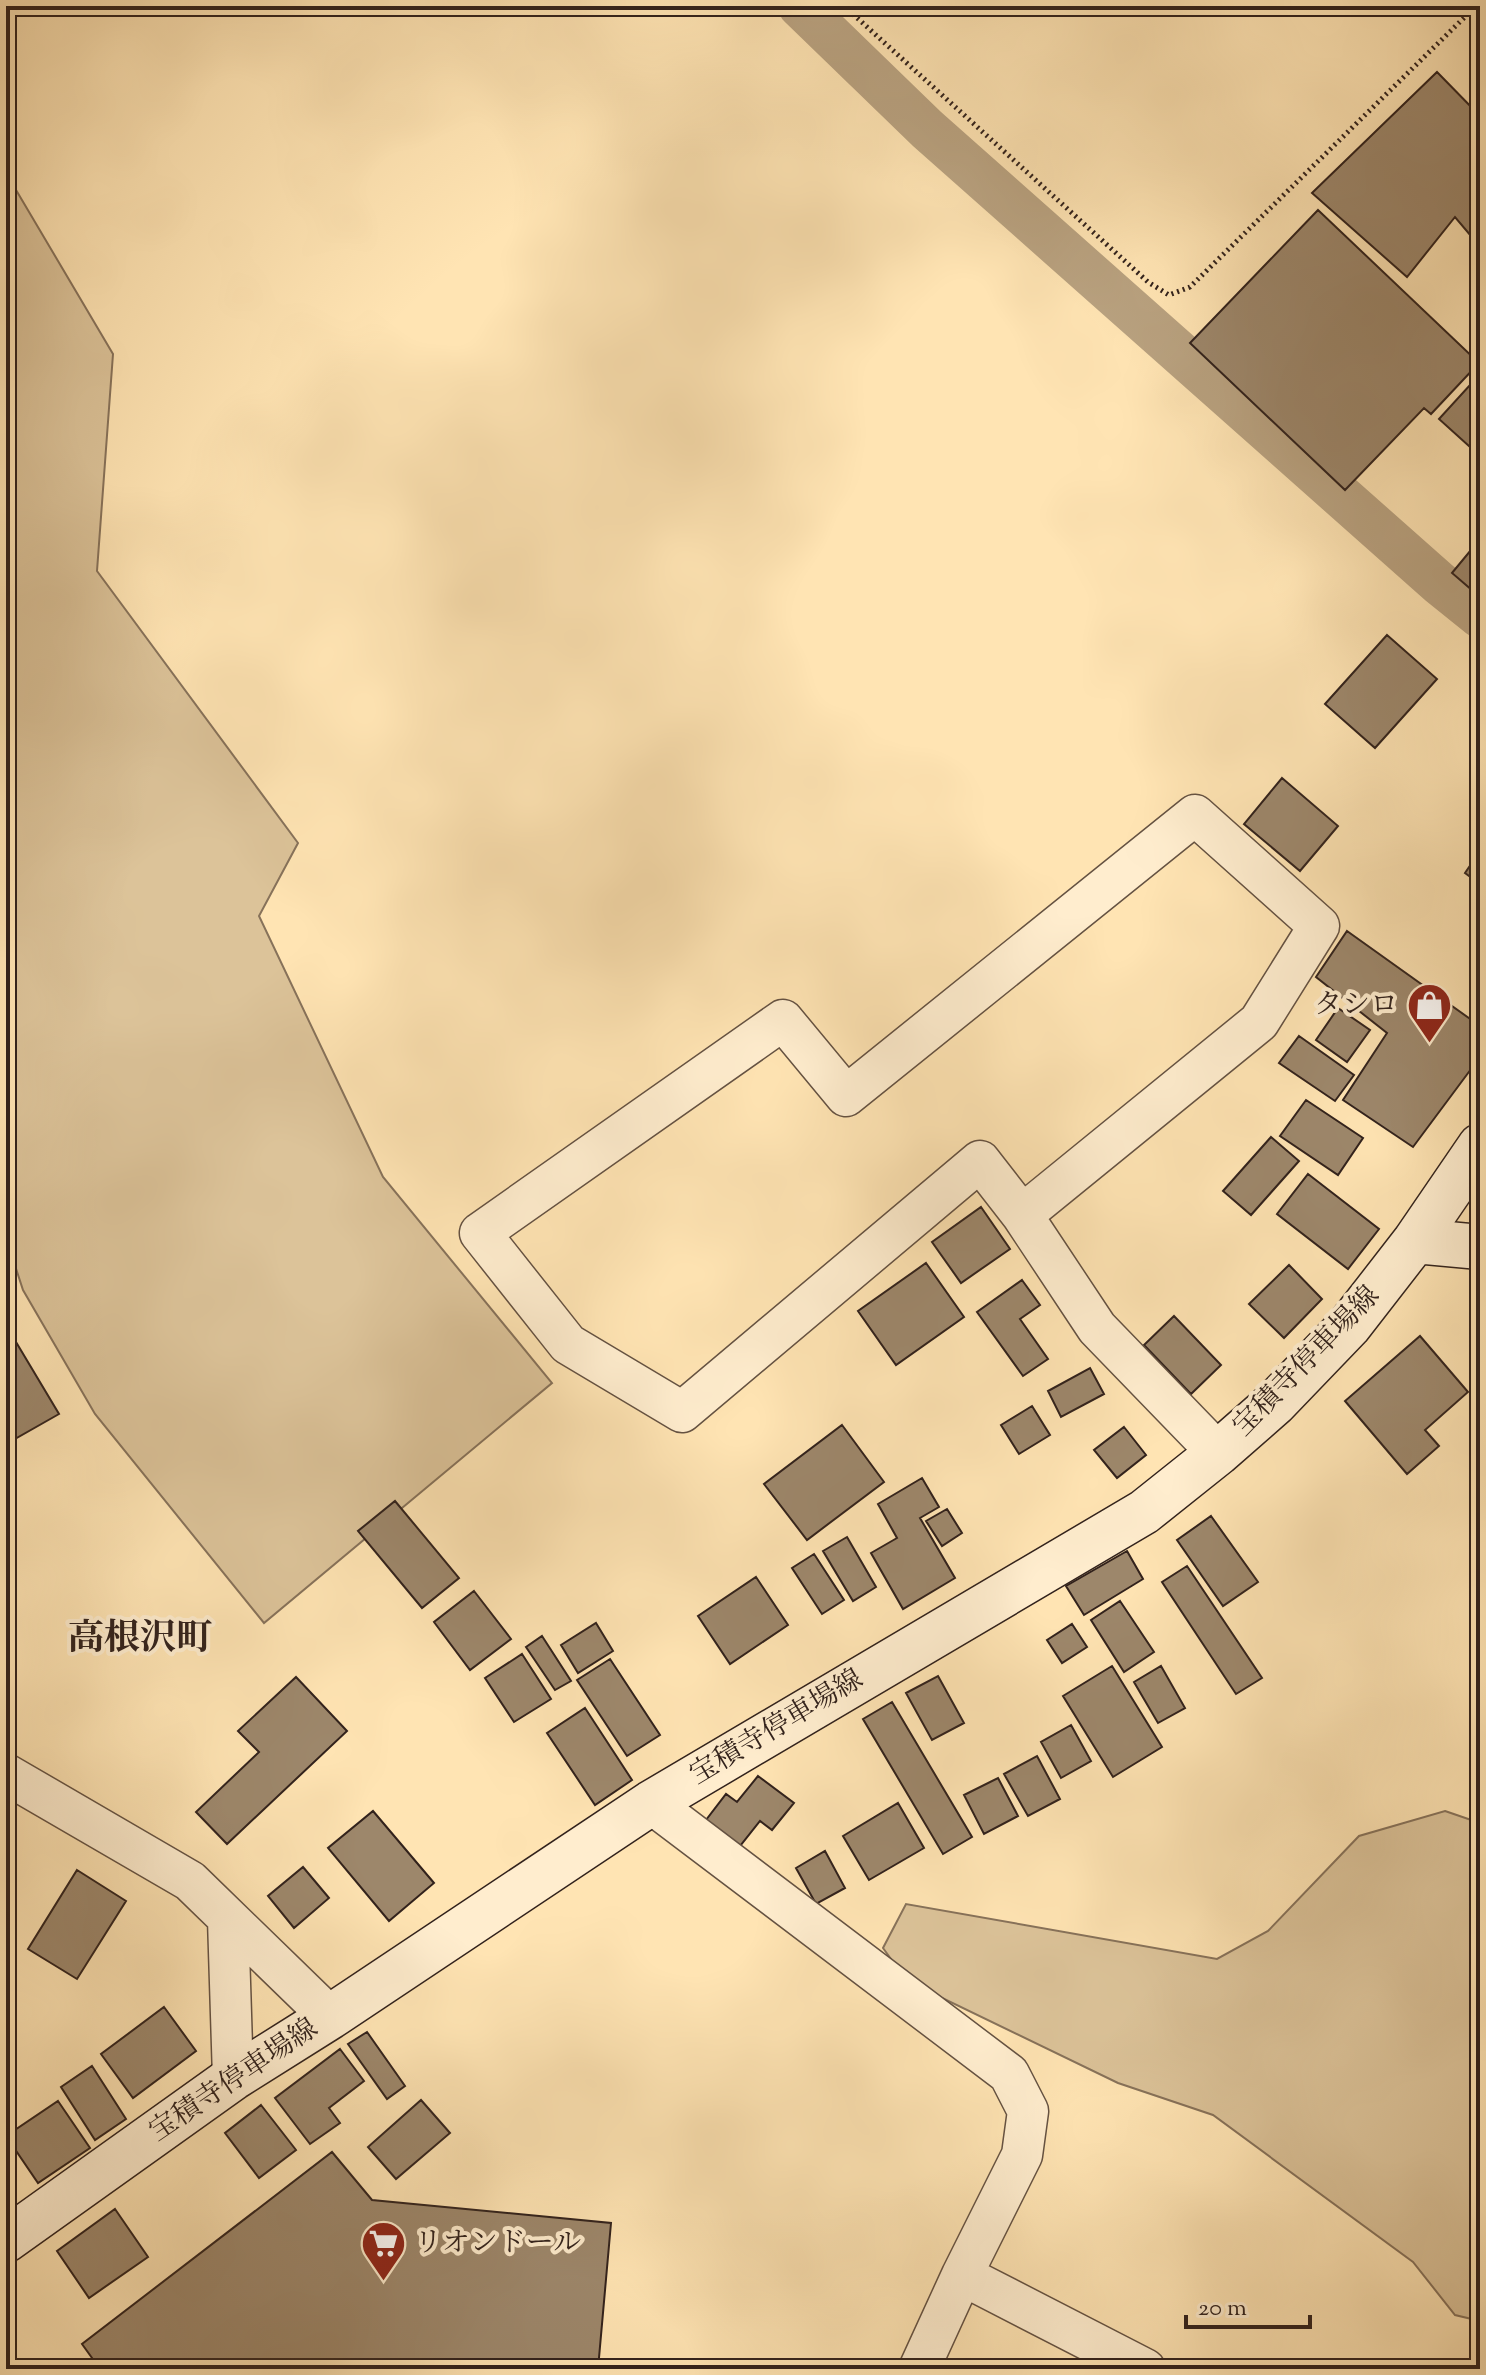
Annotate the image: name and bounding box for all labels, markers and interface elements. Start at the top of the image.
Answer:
shop icon: タシロ [1405,982,1453,1045]
place label: タシロ [1314,986,1398,1026]
street label: 宝積寺停車場線 [1225,1278,1389,1446]
district label: 高根沢町 [68,1614,212,1666]
street label: 宝積寺停車場線 [683,1660,871,1796]
street label: 宝積寺停車場線 [142,2010,326,2152]
supermarket icon: リオンドール [359,2220,407,2283]
place label: リオンドール [414,2224,581,2264]
scale bar [1186,2279,1310,2329]
text: 20 m [1198,2292,1247,2326]

